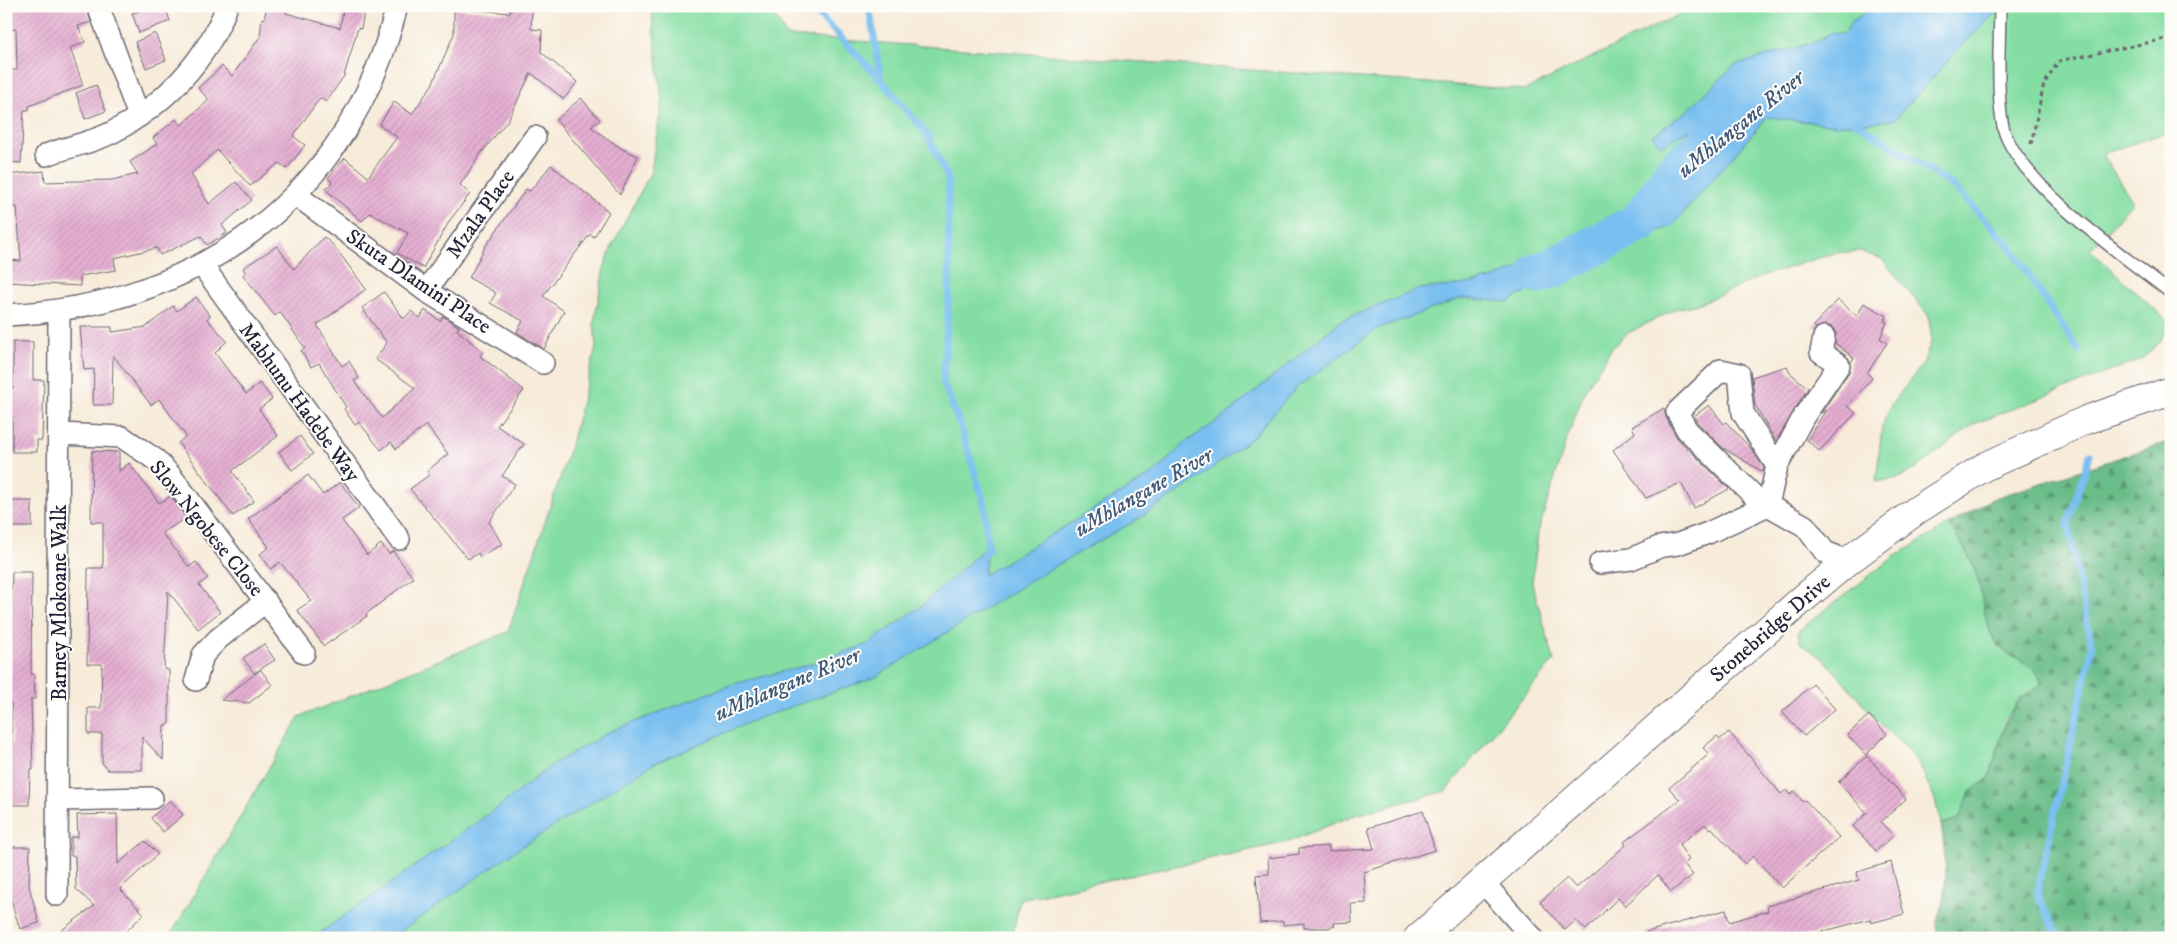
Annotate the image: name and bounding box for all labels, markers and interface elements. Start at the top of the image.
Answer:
water label: uMhlangane River [1672,63,1812,184]
street label: Mzala Place [441,165,521,264]
street label: Skuta Dlamini Place [341,224,496,340]
street label: Mabhunu Hadebe Way [233,318,366,488]
water label: uMhlangane River [1070,441,1220,543]
street label: Slow Ngobese Close [143,455,269,602]
street label: Barney Mlokoane Walk [47,504,73,701]
street label: Stonebridge Drive [1705,569,1836,688]
water label: uMhlangane River [711,641,866,727]

